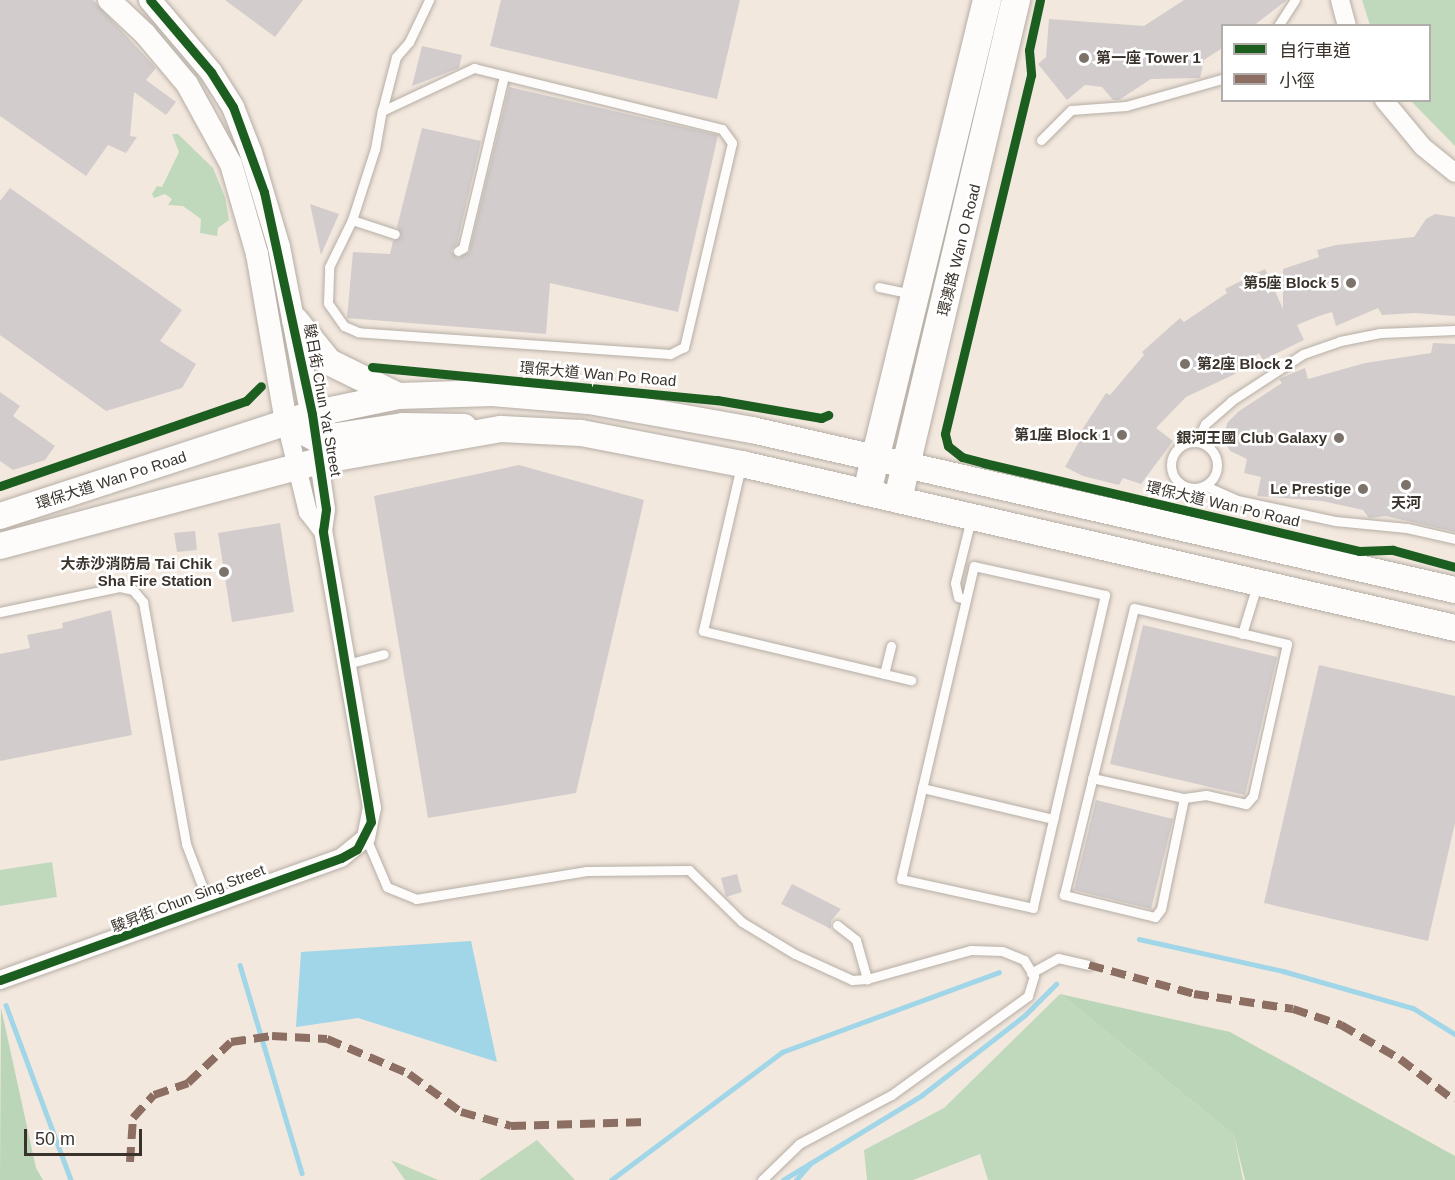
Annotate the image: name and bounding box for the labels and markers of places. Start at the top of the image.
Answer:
place label: 第一座 Tower 1 [1096,49,1201,67]
marker: 第一座 Tower 1 [1077,51,1091,65]
place label: 第5座 Block 5 [1243,274,1339,292]
marker: 第5座 Block 5 [1344,276,1358,290]
place label: 第2座 Block 2 [1197,355,1293,373]
marker: 第2座 Block 2 [1178,357,1192,371]
place label: 第1座 Block 1 [1014,426,1110,444]
marker: 第1座 Block 1 [1115,428,1129,442]
place label: 銀河王國 Club Galaxy [1176,429,1327,447]
marker: 銀河王國 Club Galaxy [1332,431,1346,445]
marker: 天河 [1399,478,1413,492]
place label: Le Prestige [1270,480,1351,498]
marker: Le Prestige [1356,482,1370,496]
place label: 天河 [1391,494,1421,512]
place label: 大赤沙消防局 Tai Chik Sha Fire Station [61,554,212,589]
marker: 大赤沙消防局 Tai Chik Sha Fire Station [217,565,231,579]

